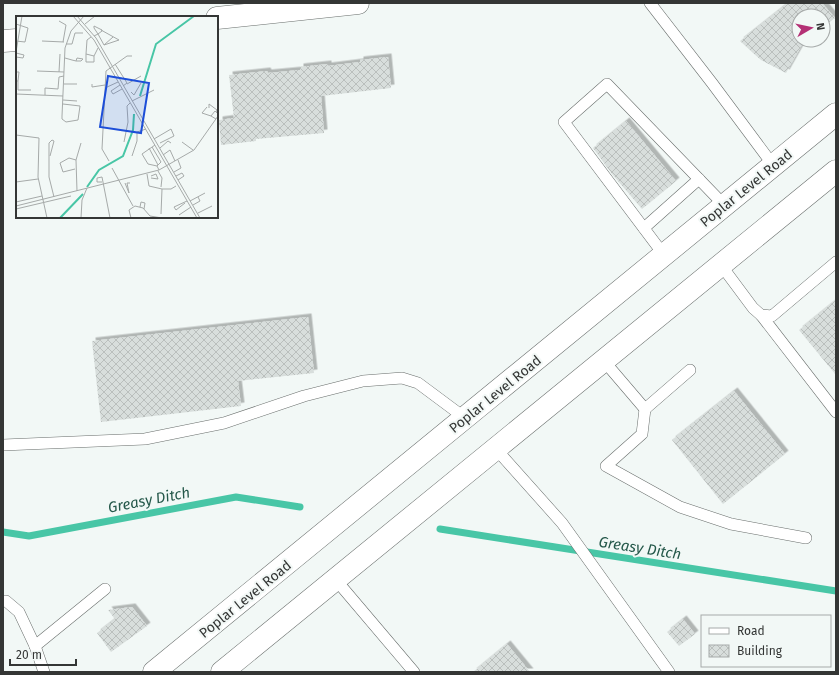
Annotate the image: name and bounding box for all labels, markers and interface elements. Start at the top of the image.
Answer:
north arrow [791,8,831,48]
inset map [16,16,218,218]
text: N [813,22,827,31]
street label: Poplar Level Road [697,146,796,231]
street label: Poplar Level Road [446,352,545,437]
water label: Greasy Ditch [106,483,192,517]
water label: Greasy Ditch [597,533,683,563]
street label: Poplar Level Road [196,557,295,642]
legend [701,615,831,667]
text: Road [737,624,765,638]
scale bar [10,641,76,667]
text: Building [737,644,783,658]
text: 20 m [16,648,42,662]

